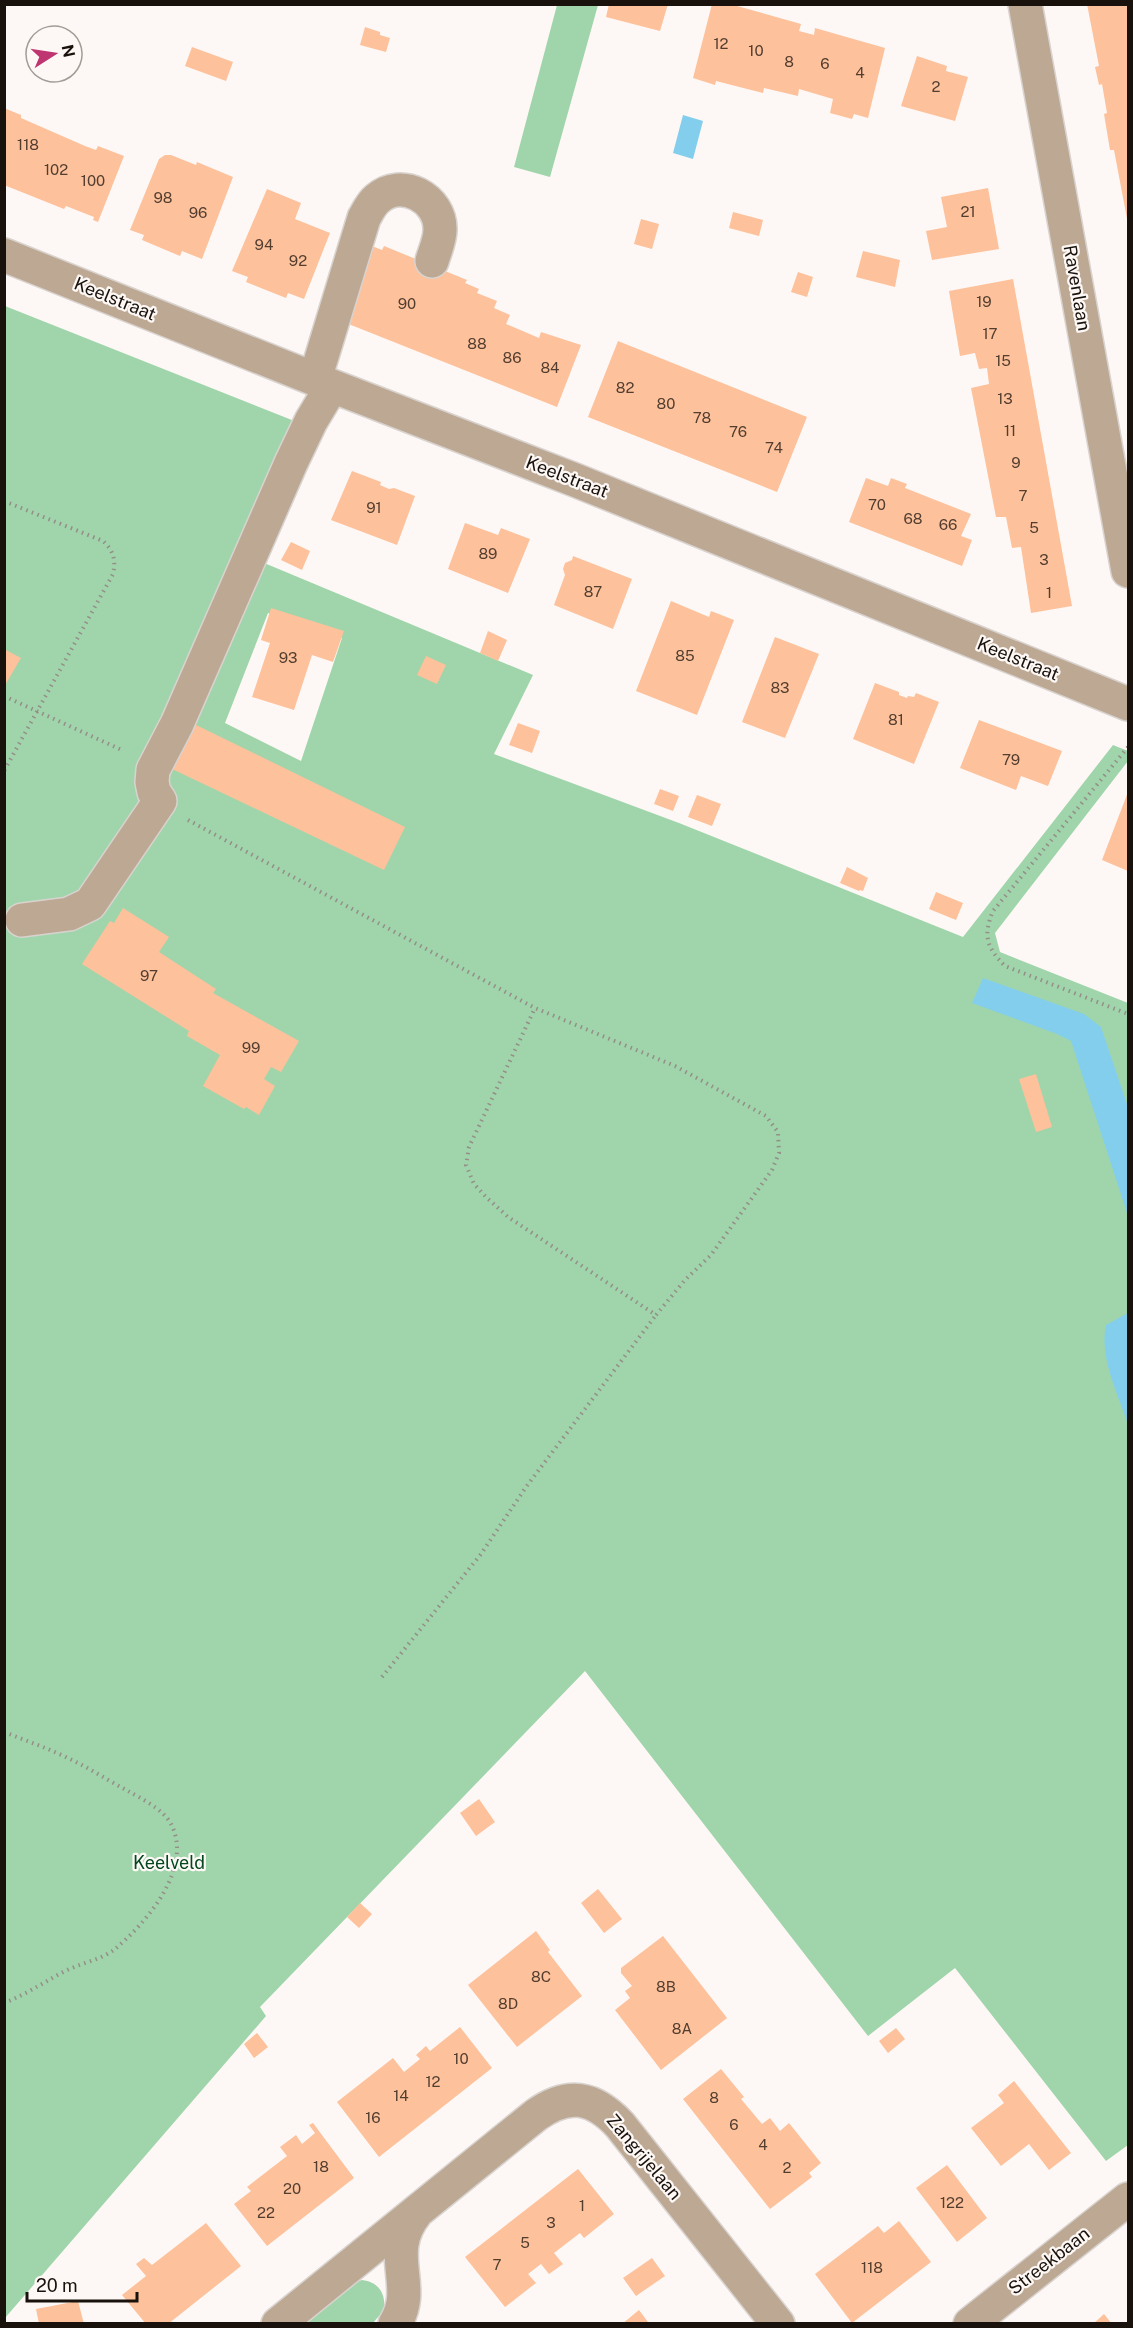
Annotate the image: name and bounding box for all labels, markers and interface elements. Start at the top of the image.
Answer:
north arrow [24,24,84,84]
house number: 12 [713,35,729,52]
house number: 10 [748,42,764,59]
text: N [58,43,79,59]
house number: 8 [784,53,794,70]
house number: 6 [820,55,830,72]
house number: 4 [855,64,865,81]
house number: 2 [932,78,941,95]
house number: 118 [17,136,39,153]
house number: 102 [44,161,68,178]
house number: 100 [81,172,105,189]
house number: 98 [154,189,172,206]
house number: 21 [960,203,976,220]
house number: 96 [189,204,207,221]
house number: 94 [255,236,273,253]
street label: Ravenlaan [1060,243,1095,332]
house number: 92 [289,252,307,269]
street label: Keelstraat [71,273,159,324]
house number: 19 [976,293,992,310]
house number: 90 [398,295,416,312]
house number: 17 [982,325,998,342]
house number: 88 [467,335,487,352]
house number: 86 [503,349,521,366]
house number: 15 [995,352,1011,369]
house number: 84 [540,359,560,376]
house number: 82 [616,379,634,396]
house number: 13 [997,390,1013,407]
house number: 80 [657,395,675,412]
house number: 78 [693,409,711,426]
house number: 11 [1004,422,1016,439]
house number: 76 [729,423,747,440]
house number: 74 [765,439,783,456]
street label: Keelstraat [523,451,611,502]
house number: 9 [1011,454,1021,471]
house number: 7 [1018,487,1028,504]
house number: 70 [868,496,886,513]
house number: 91 [366,499,382,516]
house number: 68 [904,510,922,527]
house number: 66 [939,516,957,533]
house number: 5 [1029,519,1039,536]
house number: 89 [479,545,497,562]
house number: 3 [1039,551,1049,568]
house number: 87 [584,583,602,600]
house number: 1 [1046,584,1052,601]
street label: Keelstraat [974,633,1062,684]
house number: 85 [675,647,695,664]
house number: 93 [279,649,297,666]
house number: 83 [770,679,790,696]
house number: 81 [888,711,904,728]
house number: 79 [1002,751,1020,768]
house number: 97 [140,967,158,984]
house number: 99 [242,1039,260,1056]
park label: Keelveld [133,1852,205,1873]
house number: 8C [531,1968,551,1985]
house number: 8B [656,1978,676,1995]
house number: 8D [498,1995,518,2012]
house number: 8A [672,2020,693,2037]
house number: 10 [453,2050,469,2067]
house number: 12 [425,2073,441,2090]
house number: 14 [393,2087,409,2104]
house number: 8 [709,2089,719,2106]
house number: 16 [365,2109,381,2126]
street label: Zangrijelaan [603,2110,686,2204]
house number: 6 [729,2116,739,2133]
house number: 4 [758,2136,768,2153]
house number: 18 [313,2158,329,2175]
house number: 2 [783,2159,792,2176]
house number: 20 [283,2180,301,2197]
house number: 122 [940,2194,964,2211]
house number: 1 [579,2197,585,2214]
house number: 22 [257,2204,275,2221]
house number: 3 [546,2214,556,2231]
street label: Streekbaan [1004,2222,1093,2299]
house number: 5 [520,2234,530,2251]
house number: 7 [492,2256,502,2273]
house number: 118 [861,2259,883,2276]
scale bar [27,2265,136,2303]
text: 20 m [36,2275,78,2296]

